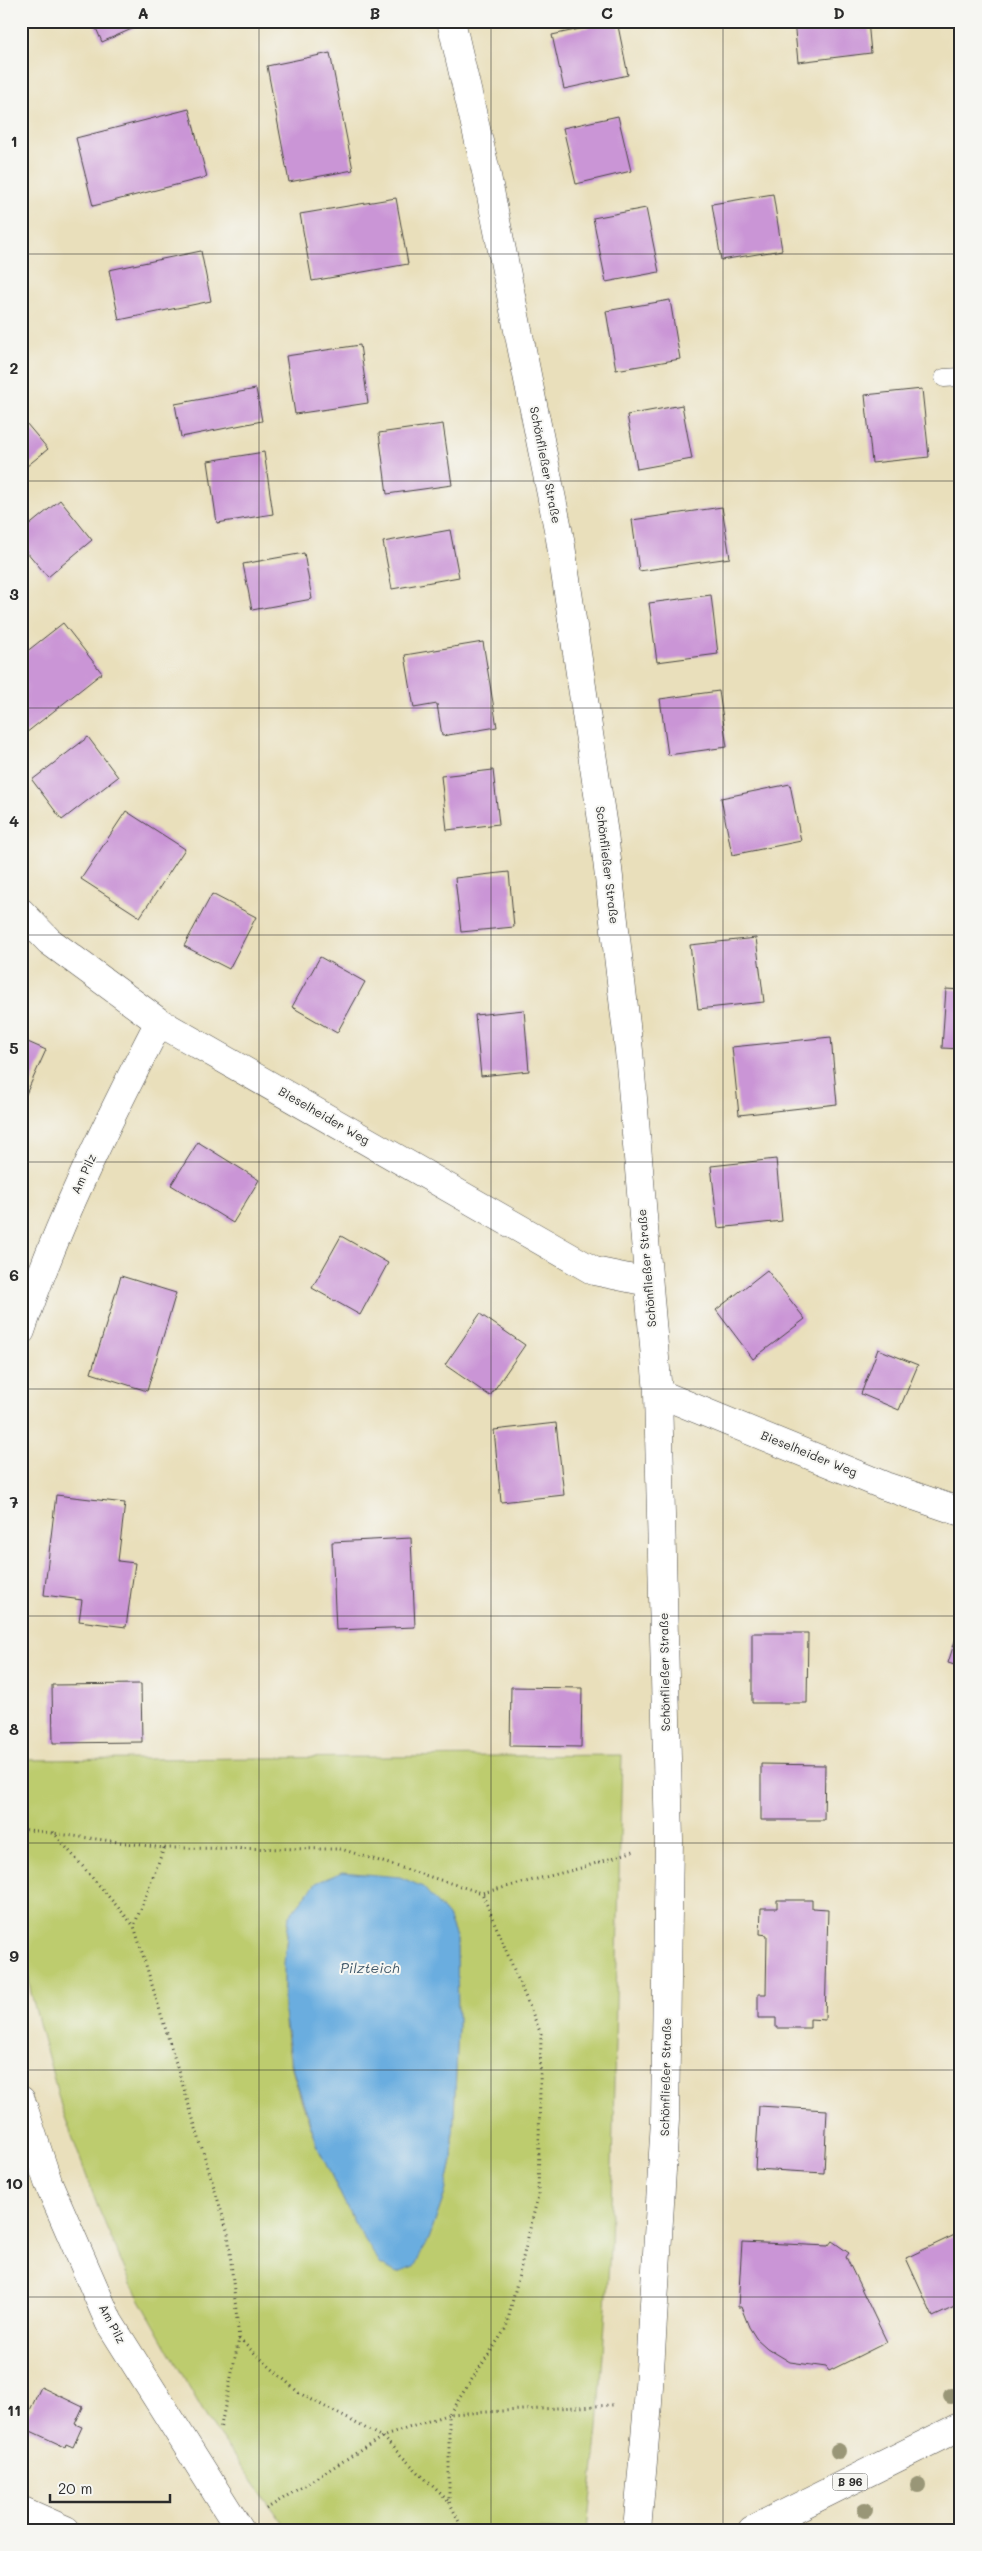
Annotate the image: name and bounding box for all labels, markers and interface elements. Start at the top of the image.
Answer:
text: A [137,2,149,23]
text: B [370,2,380,23]
text: C [601,2,613,23]
text: D [833,2,845,23]
text: 1 [10,130,18,151]
text: 2 [10,357,19,378]
street label: Schönfließer Straße [527,405,565,525]
text: 3 [9,583,19,604]
street label: Schönfließer Straße [593,805,623,925]
text: 4 [9,810,19,831]
text: 5 [9,1037,19,1058]
street label: Bieselheider Weg [276,1083,373,1148]
street label: Am Pilz [67,1151,99,1196]
street label: Schönfließer Straße [633,1208,659,1328]
text: 6 [9,1264,19,1285]
street label: Bieselheider Weg [759,1426,860,1480]
text: 7 [10,1491,19,1512]
street label: Schönfließer Straße [655,1613,673,1731]
text: 8 [9,1718,19,1739]
text: 9 [9,1945,19,1966]
water label: Pilzteich [340,1958,400,1977]
street label: Schönfließer Straße [656,2018,674,2136]
text: 10 [5,2172,23,2193]
street label: Am Pilz [96,2301,130,2346]
text: 11 [7,2399,21,2420]
scale bar [50,2471,170,2503]
road number: B 96 [832,2474,868,2490]
text: 20 m [58,2478,92,2498]

